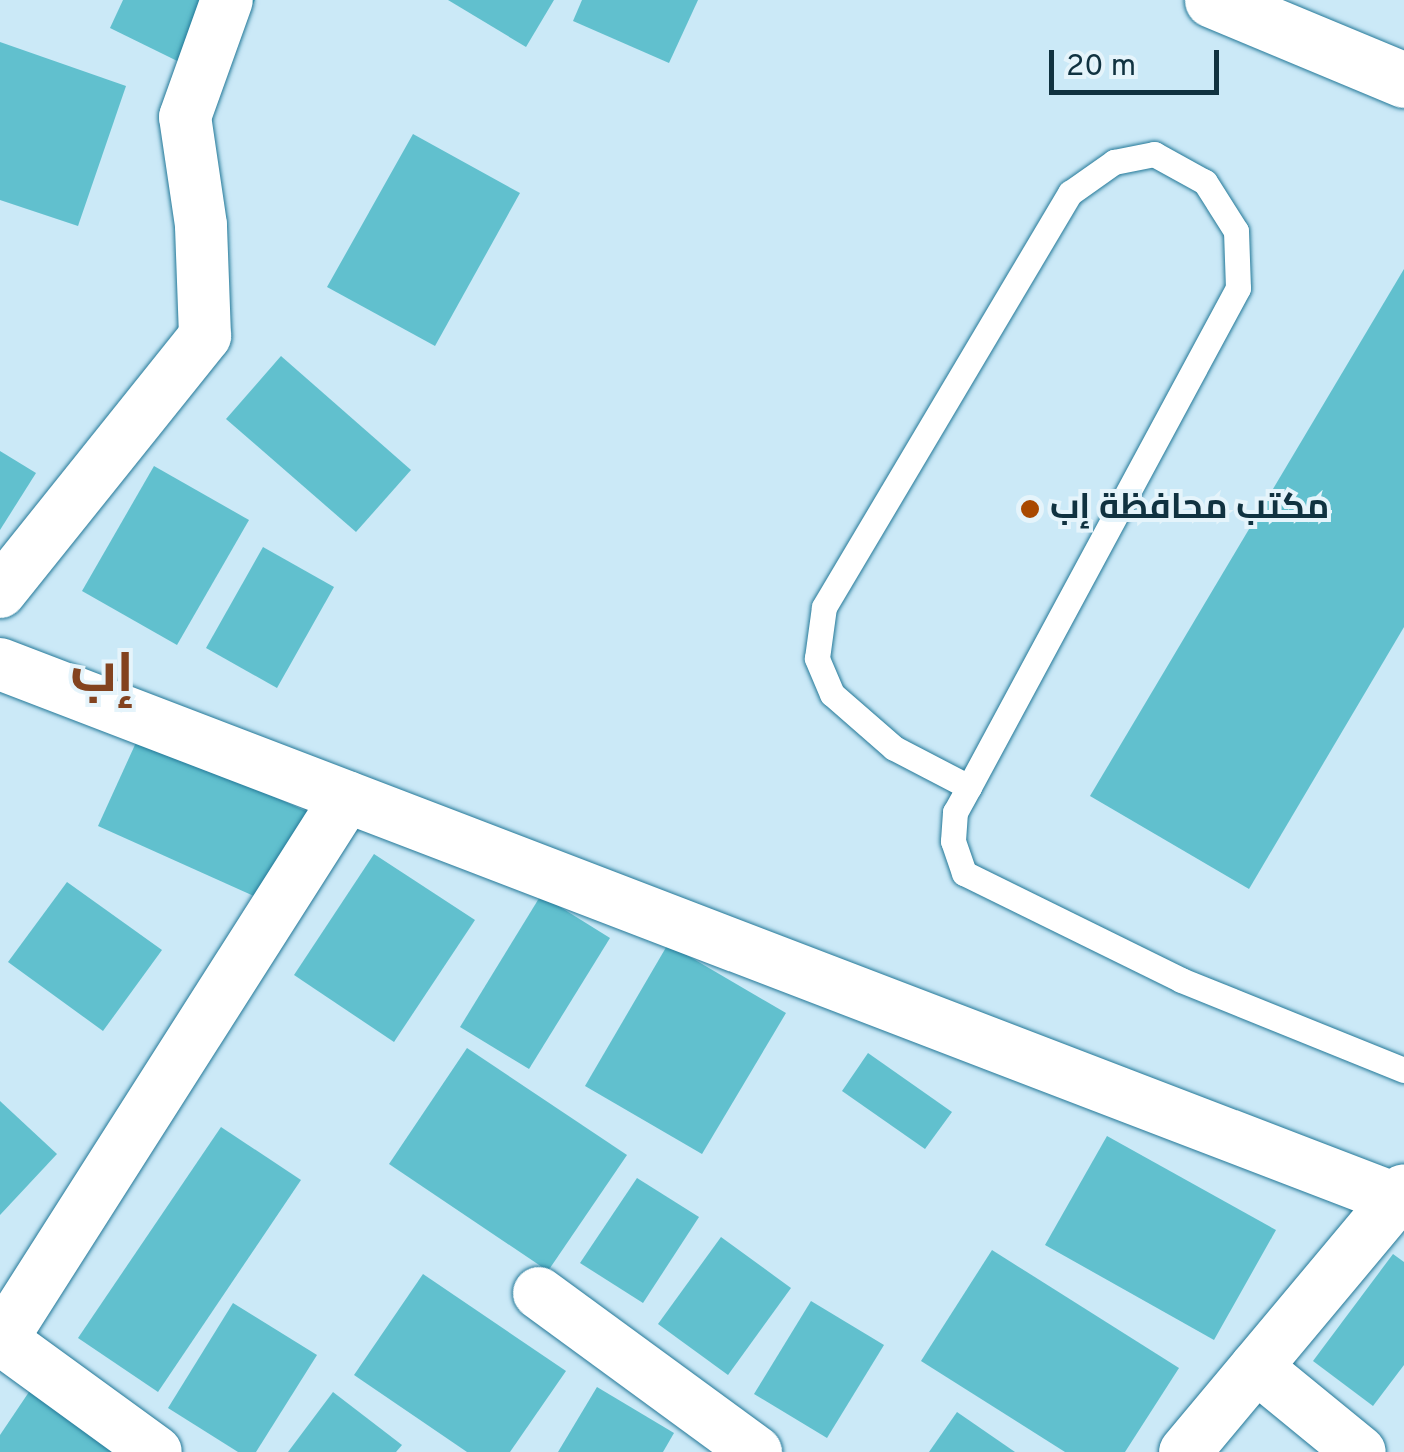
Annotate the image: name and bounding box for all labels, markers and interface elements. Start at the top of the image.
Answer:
scale bar [1054,30,1224,92]
text: 20 m [1066,49,1136,86]
place label: مكتب محافظة إب [1050,488,1329,530]
marker: مكتب محافظة إب [1019,498,1041,520]
district label: إب [70,645,134,711]

